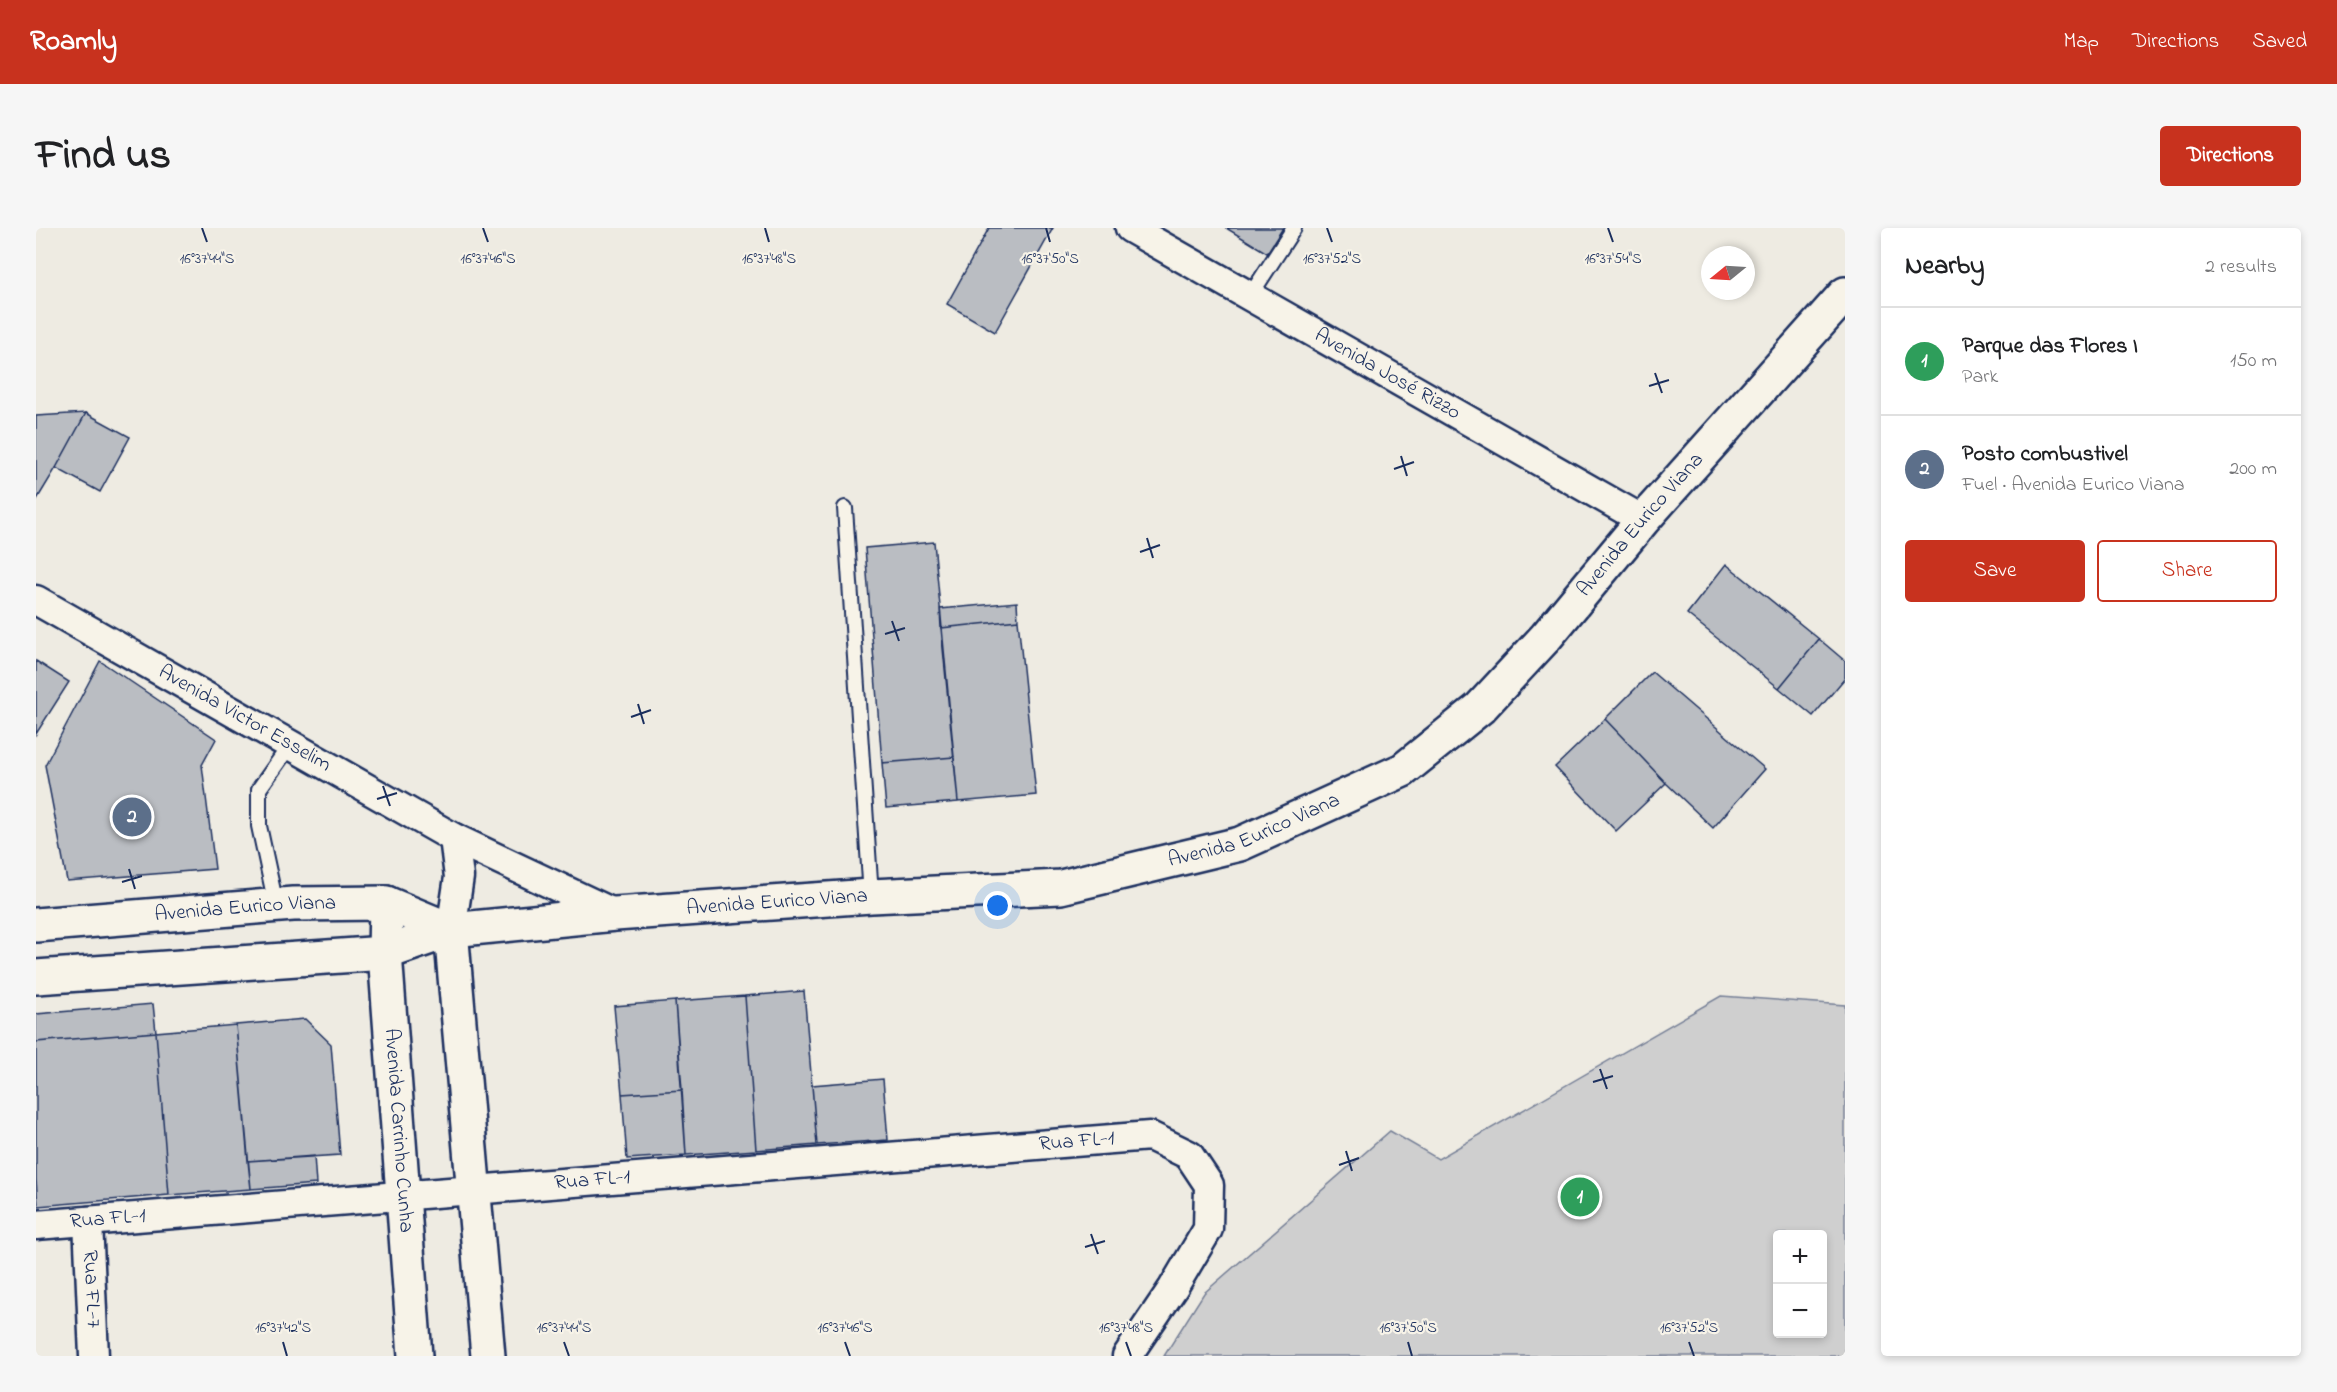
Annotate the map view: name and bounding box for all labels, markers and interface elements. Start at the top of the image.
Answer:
text: Roamly [30,22,117,63]
text: Map [2063,27,2099,57]
text: Directions [2132,27,2219,57]
text: Saved [2252,27,2307,57]
text: Find us [36,126,171,187]
button: Directions [2160,126,2301,186]
north arrow [1701,246,1755,300]
text: 16°37'44"S [180,248,235,270]
text: 16°37'46"S [460,248,516,270]
text: 16°37'48"S [742,248,797,270]
text: 16°37'50"S [1021,248,1079,270]
text: 16°37'52"S [1303,248,1362,270]
text: 16°37'54"S [1584,248,1642,270]
text: Nearby [1905,248,1984,286]
text: 2 results [2205,253,2277,282]
street label: Avenida José Rizzo [1308,321,1466,428]
text: Parque das Flores I [1962,331,2138,363]
text: 1 [1921,347,1928,376]
text: 150 m [2230,347,2277,376]
text: Park [1962,363,1998,392]
text: Posto combustivel [1962,439,2128,471]
street label: Avenida Eurico Viana [1570,446,1711,604]
text: 2 [1920,455,1929,484]
text: 200 m [2229,455,2277,484]
text: Fuel · Avenida Eurico Viana [1962,471,2185,500]
button: Save [1905,540,2085,602]
button: Share [2097,540,2277,602]
street label: Avenida Victor Esselim [153,658,337,780]
street label: Avenida Eurico Viana [1165,785,1345,876]
pin: 2 [112,794,152,840]
street label: Avenida Eurico Viana [685,881,869,924]
street label: Avenida Eurico Viana [153,889,336,930]
your location [983,891,1012,920]
street label: Avenida Carrinho Cunha [376,1027,421,1234]
street label: Rua FL-1 [1038,1124,1116,1160]
street label: Rua FL-1 [553,1163,632,1199]
pin: 1 [1560,1174,1600,1220]
street label: Rua FL-1 [69,1201,147,1237]
map controls [1773,1230,1827,1338]
button: + [1773,1230,1827,1284]
street label: Rua FL-7 [74,1249,108,1329]
button: − [1773,1284,1827,1338]
text: 16°37'42"S [255,1317,311,1339]
text: 16°37'44"S [537,1317,592,1339]
text: 16°37'46"S [817,1317,873,1339]
text: 16°37'48"S [1099,1317,1154,1339]
text: 16°37'50"S [1379,1317,1437,1339]
text: 16°37'52"S [1660,1317,1719,1339]

